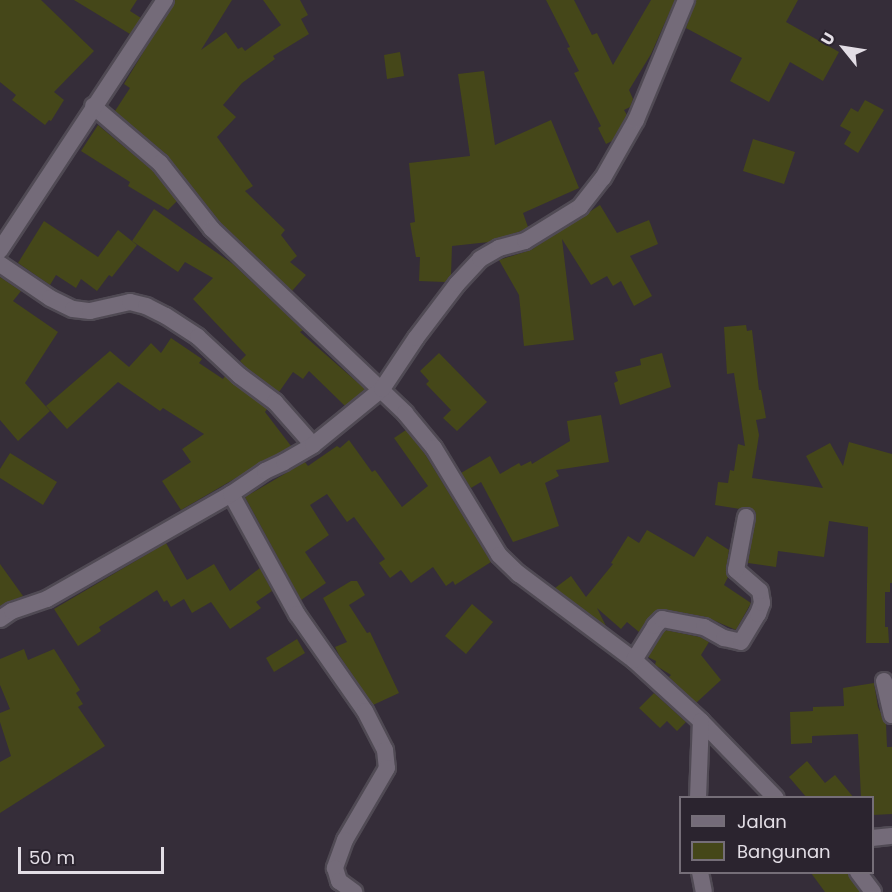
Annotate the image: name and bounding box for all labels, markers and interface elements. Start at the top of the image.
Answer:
north arrow [814,18,874,78]
text: U [815,28,841,49]
legend [679,796,874,874]
text: Jalan [737,809,787,834]
scale bar [21,835,166,873]
text: Bangunan [737,839,831,864]
text: 50 m [29,845,75,870]

